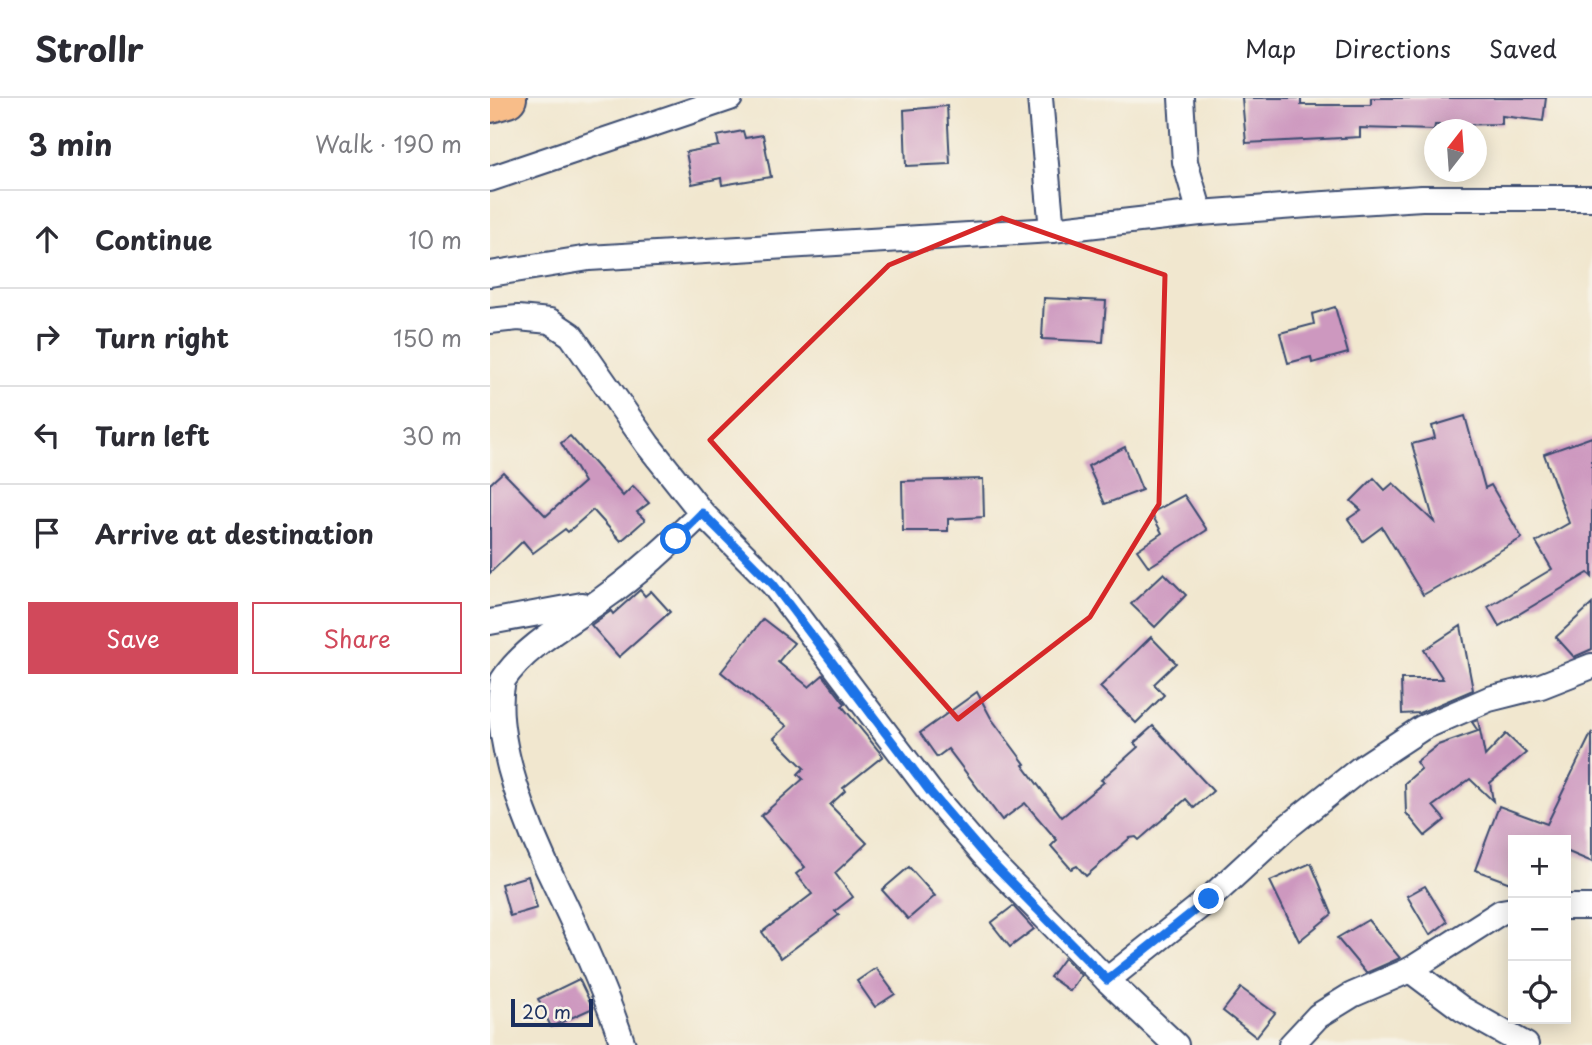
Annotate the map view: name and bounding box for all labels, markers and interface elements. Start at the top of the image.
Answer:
text: Strollr [35,23,144,73]
text: Map [1245,30,1296,66]
text: Directions [1334,30,1451,66]
text: Saved [1489,30,1557,66]
north arrow [1424,119,1487,182]
text: 3 min [28,121,113,166]
text: Walk · 190 m [315,126,462,161]
icon: ahead [28,220,66,258]
text: Continue [95,220,212,259]
text: 10 m [408,222,462,257]
icon: right [28,318,66,356]
text: Turn right [95,318,229,357]
text: 150 m [393,320,462,355]
icon: left [28,416,66,454]
text: Turn left [95,416,210,455]
text: 30 m [401,418,462,453]
icon: arrive [28,514,66,552]
text: Arrive at destination [95,514,374,553]
route start [660,523,691,554]
button: Save [28,602,238,674]
button: Share [252,602,462,674]
map controls [1508,835,1571,1024]
button: + [1508,835,1571,898]
route end [1193,883,1224,914]
button: − [1508,898,1571,961]
button: locate [1508,961,1571,1024]
scale bar [511,996,593,1028]
text: 20 m [522,997,571,1025]

